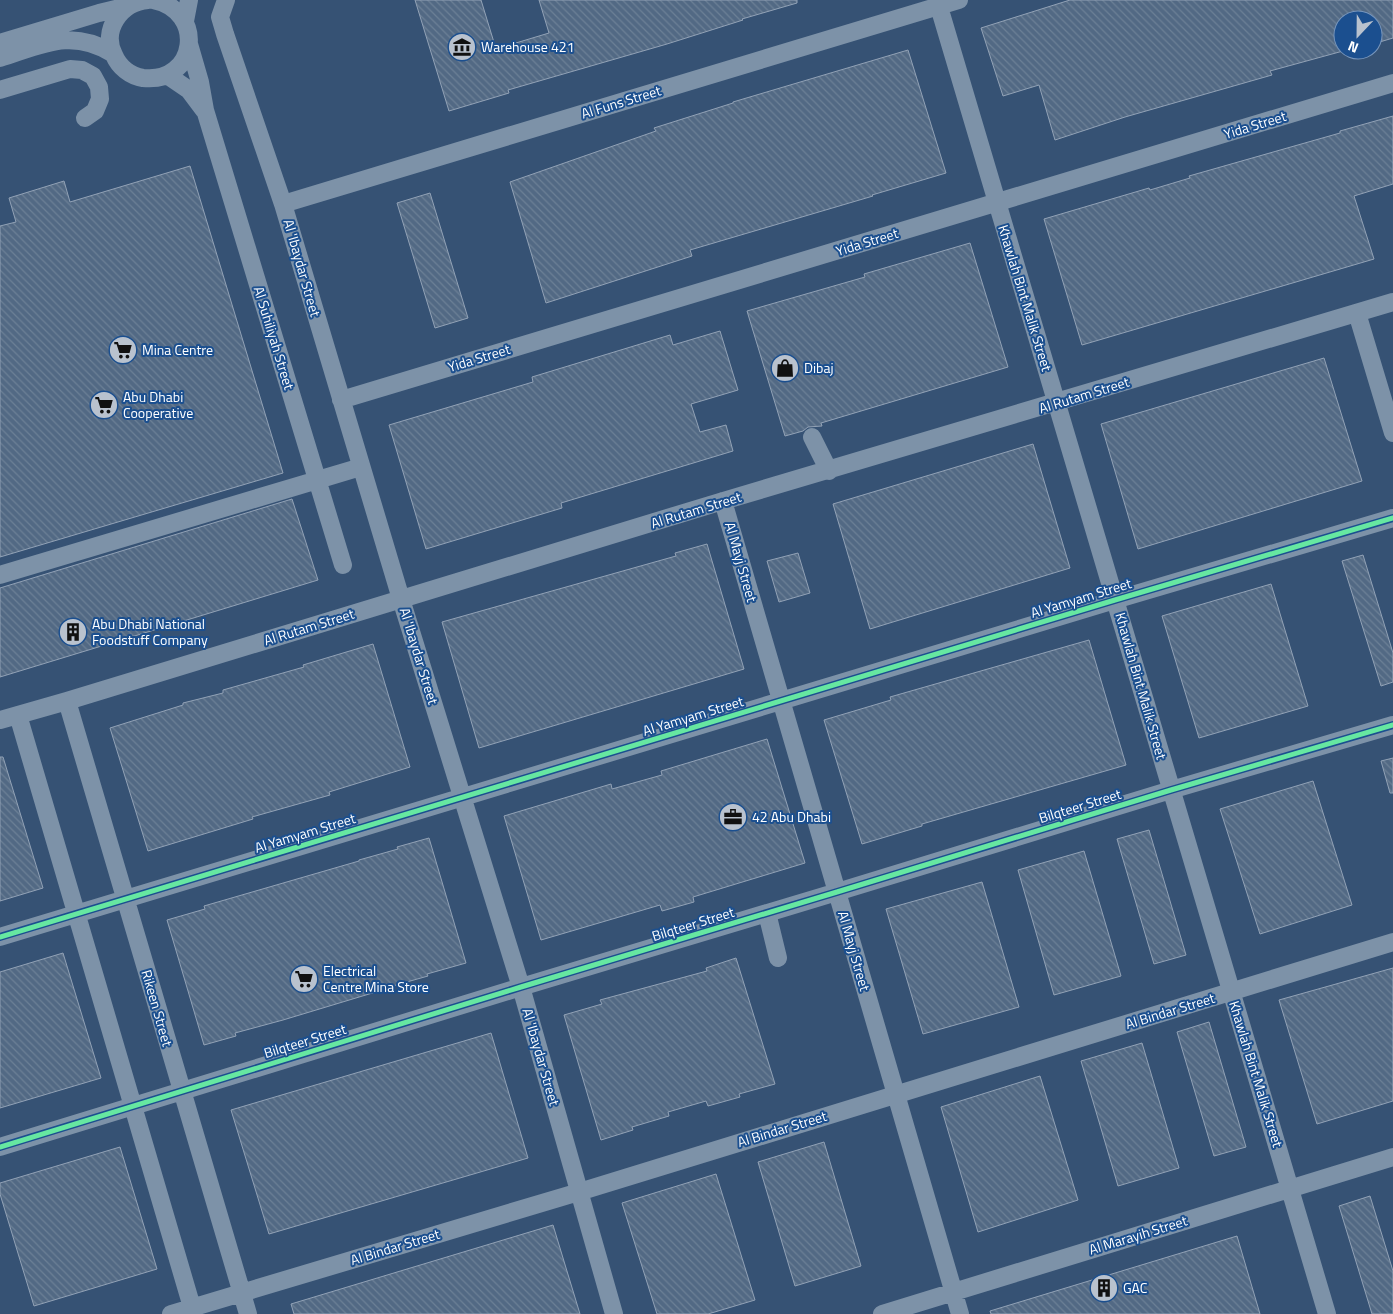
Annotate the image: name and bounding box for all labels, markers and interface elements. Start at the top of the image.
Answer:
north arrow [1333,10,1383,60]
museum icon: Warehouse 421 [447,32,477,62]
place label: Warehouse 421 [481,36,575,57]
text: N [1345,36,1361,59]
street label: Al Funs Street [578,79,663,124]
street label: Yida Street [1221,105,1289,144]
street label: Al 'Ibaydar Street [279,217,326,319]
street label: Yida Street [833,222,901,261]
street label: Khawlah Bint Malik Street [993,222,1058,374]
street label: Al Suhiliyah Street [249,284,300,392]
supermarket icon: Mina Centre [108,335,138,365]
street label: Yida Street [445,338,513,377]
place label: Mina Centre [142,339,213,360]
shop icon: Dibaj [770,353,800,383]
place label: Dibaj [804,357,834,378]
street label: Al Rutam Street [1036,371,1132,418]
place label: Abu Dhabi Cooperative [123,386,193,423]
supermarket icon: Abu Dhabi Cooperative [89,390,119,420]
street label: Al Rutam Street [648,486,744,533]
street label: Al Mayj Street [720,519,763,604]
street label: Al Yamyam Street [1028,572,1134,623]
street label: Al Rutam Street [261,603,357,650]
street label: Al 'Ibaydar Street [395,605,444,707]
street label: Khawlah Bint Malik Street [1110,610,1173,762]
place label: Abu Dhabi National Foodstuff Company [92,613,208,650]
building icon: Abu Dhabi National Foodstuff Company [58,617,88,647]
street label: Al Yamyam Street [640,690,746,741]
street label: Bilqteer Street [1036,783,1124,828]
office icon: 42 Abu Dhabi [718,802,748,832]
place label: 42 Abu Dhabi [752,806,831,827]
street label: Al Yamyam Street [252,807,358,858]
street label: Bilqteer Street [649,901,737,946]
street label: Al Mayj Street [833,908,876,993]
place label: Electrical Centre Mina Store [323,960,429,997]
supermarket icon: Electrical Centre Mina Store [289,964,319,994]
street label: Rikeen Street [136,967,178,1049]
street label: Al Bindar Street [1123,987,1217,1034]
street label: Khawlah Bint Malik Street [1224,998,1289,1150]
street label: Al 'Ibaydar Street [518,1006,565,1108]
street label: Bilqteer Street [261,1018,349,1063]
street label: Al Bindar Street [735,1105,829,1152]
street label: Al Marayih Street [1086,1210,1190,1259]
street label: Al Bindar Street [348,1223,442,1270]
building icon: GAC [1089,1273,1119,1303]
place label: GAC [1123,1277,1148,1298]

